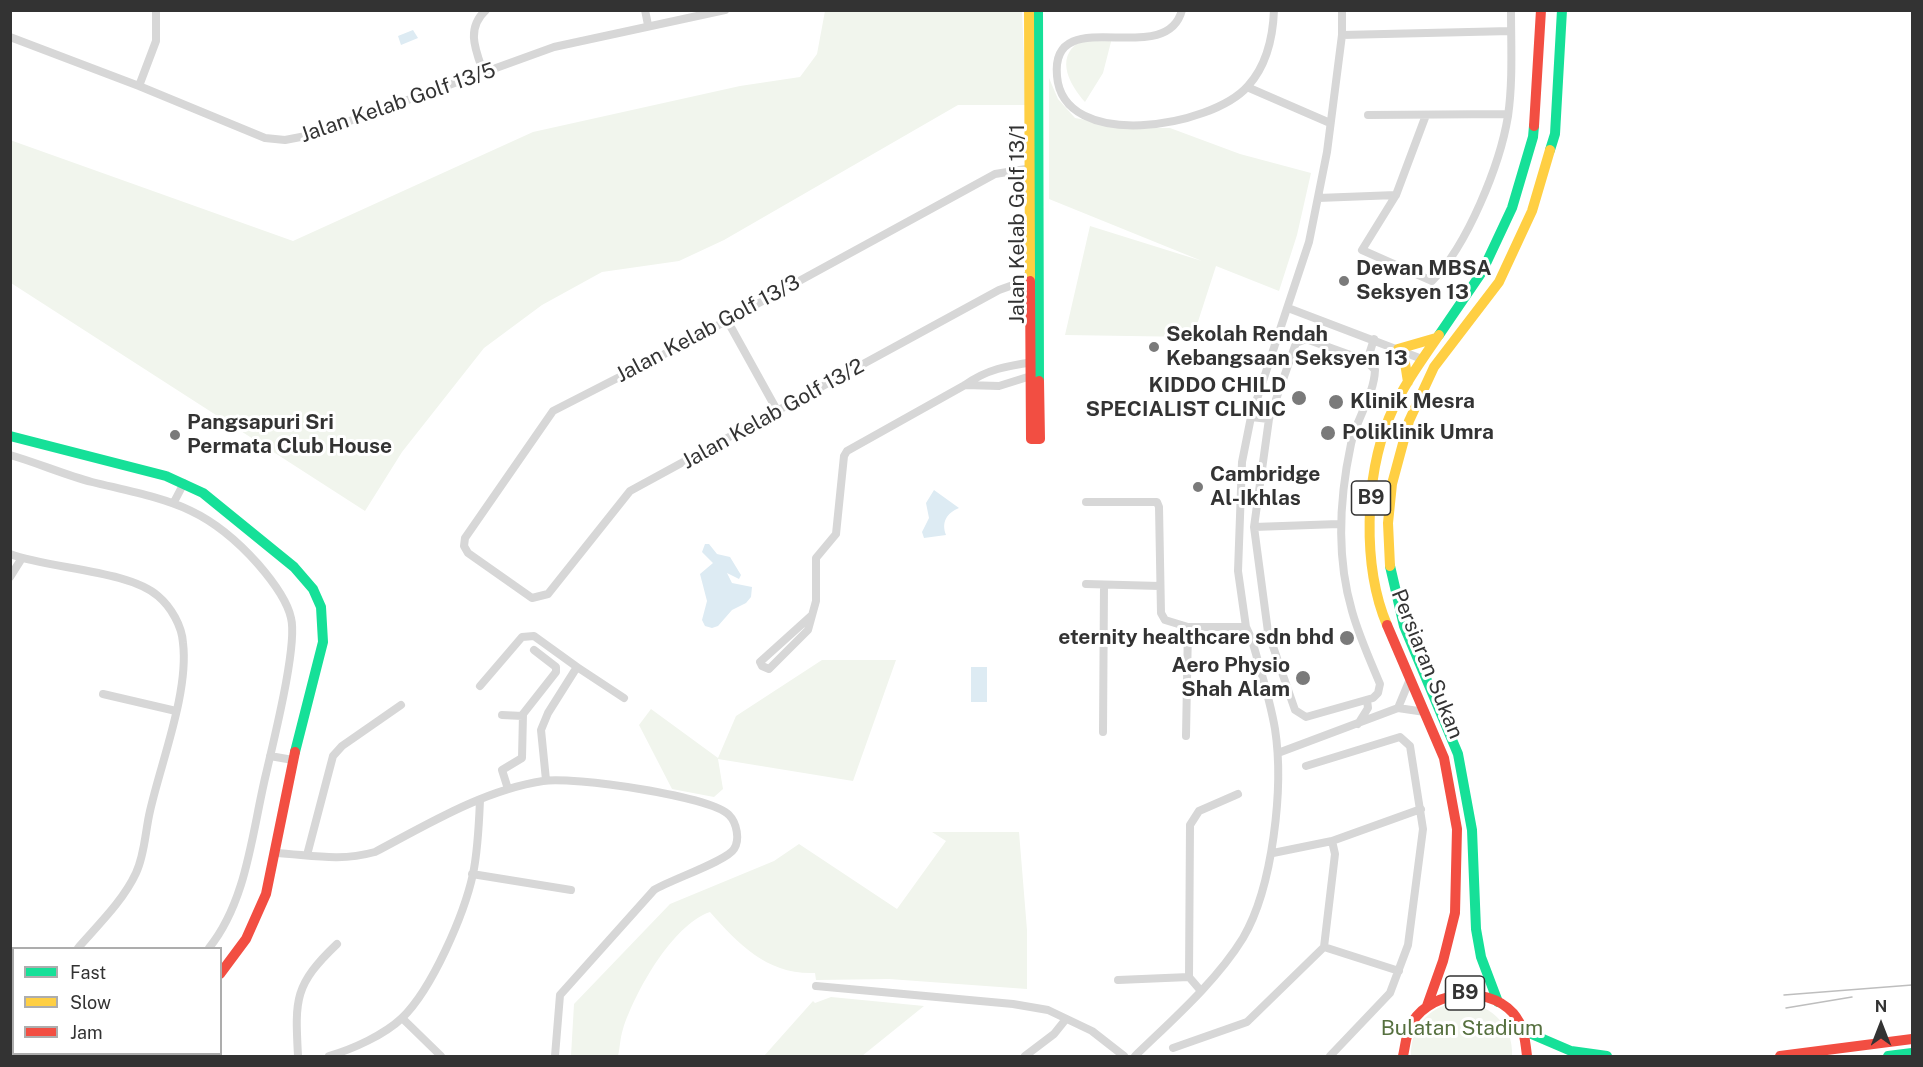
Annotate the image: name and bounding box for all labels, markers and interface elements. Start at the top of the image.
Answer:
street label: Jalan Kelab Golf 13/5 [297,58,499,148]
street label: Jalan Kelab Golf 13/1 [1005,124,1031,324]
place label: Dewan MBSA Seksyen 13 [1356,256,1491,306]
street label: Jalan Kelab Golf 13/3 [612,270,804,388]
marker: Dewan MBSA Seksyen 13 [1337,274,1351,288]
place label: Sekolah Rendah Kebangsaan Seksyen 13 [1166,322,1408,372]
marker: Sekolah Rendah Kebangsaan Seksyen 13 [1147,340,1161,354]
street label: Jalan Kelab Golf 13/2 [678,353,868,475]
place label: KIDDO CHILD SPECIALIST CLINIC [1085,373,1286,423]
marker: KIDDO CHILD SPECIALIST CLINIC [1290,389,1308,407]
place label: Klinik Mesra [1350,389,1475,415]
marker: Klinik Mesra [1327,393,1345,411]
place label: Pangsapuri Sri Permata Club House [187,410,392,460]
place label: Poliklinik Umra [1342,420,1494,446]
marker: Poliklinik Umra [1319,424,1337,442]
marker: Pangsapuri Sri Permata Club House [168,428,182,442]
place label: Cambridge Al-Ikhlas [1210,462,1320,512]
marker: Cambridge Al-Ikhlas [1191,480,1205,494]
road number: B9 [1352,481,1390,515]
street label: Persiaran Sukan [1386,586,1468,742]
place label: eternity healthcare sdn bhd [1058,625,1334,651]
marker: eternity healthcare sdn bhd [1338,629,1356,647]
place label: Aero Physio Shah Alam [1172,653,1290,703]
marker: Aero Physio Shah Alam [1294,669,1312,687]
legend [12,947,222,1055]
text: Fast [70,962,106,983]
road number: B9 [1446,976,1484,1010]
text: Slow [70,992,111,1013]
north arrow [1851,995,1911,1055]
text: N [1875,997,1887,1016]
park label: Bulatan Stadium [1381,1016,1543,1042]
text: Jam [70,1022,103,1043]

